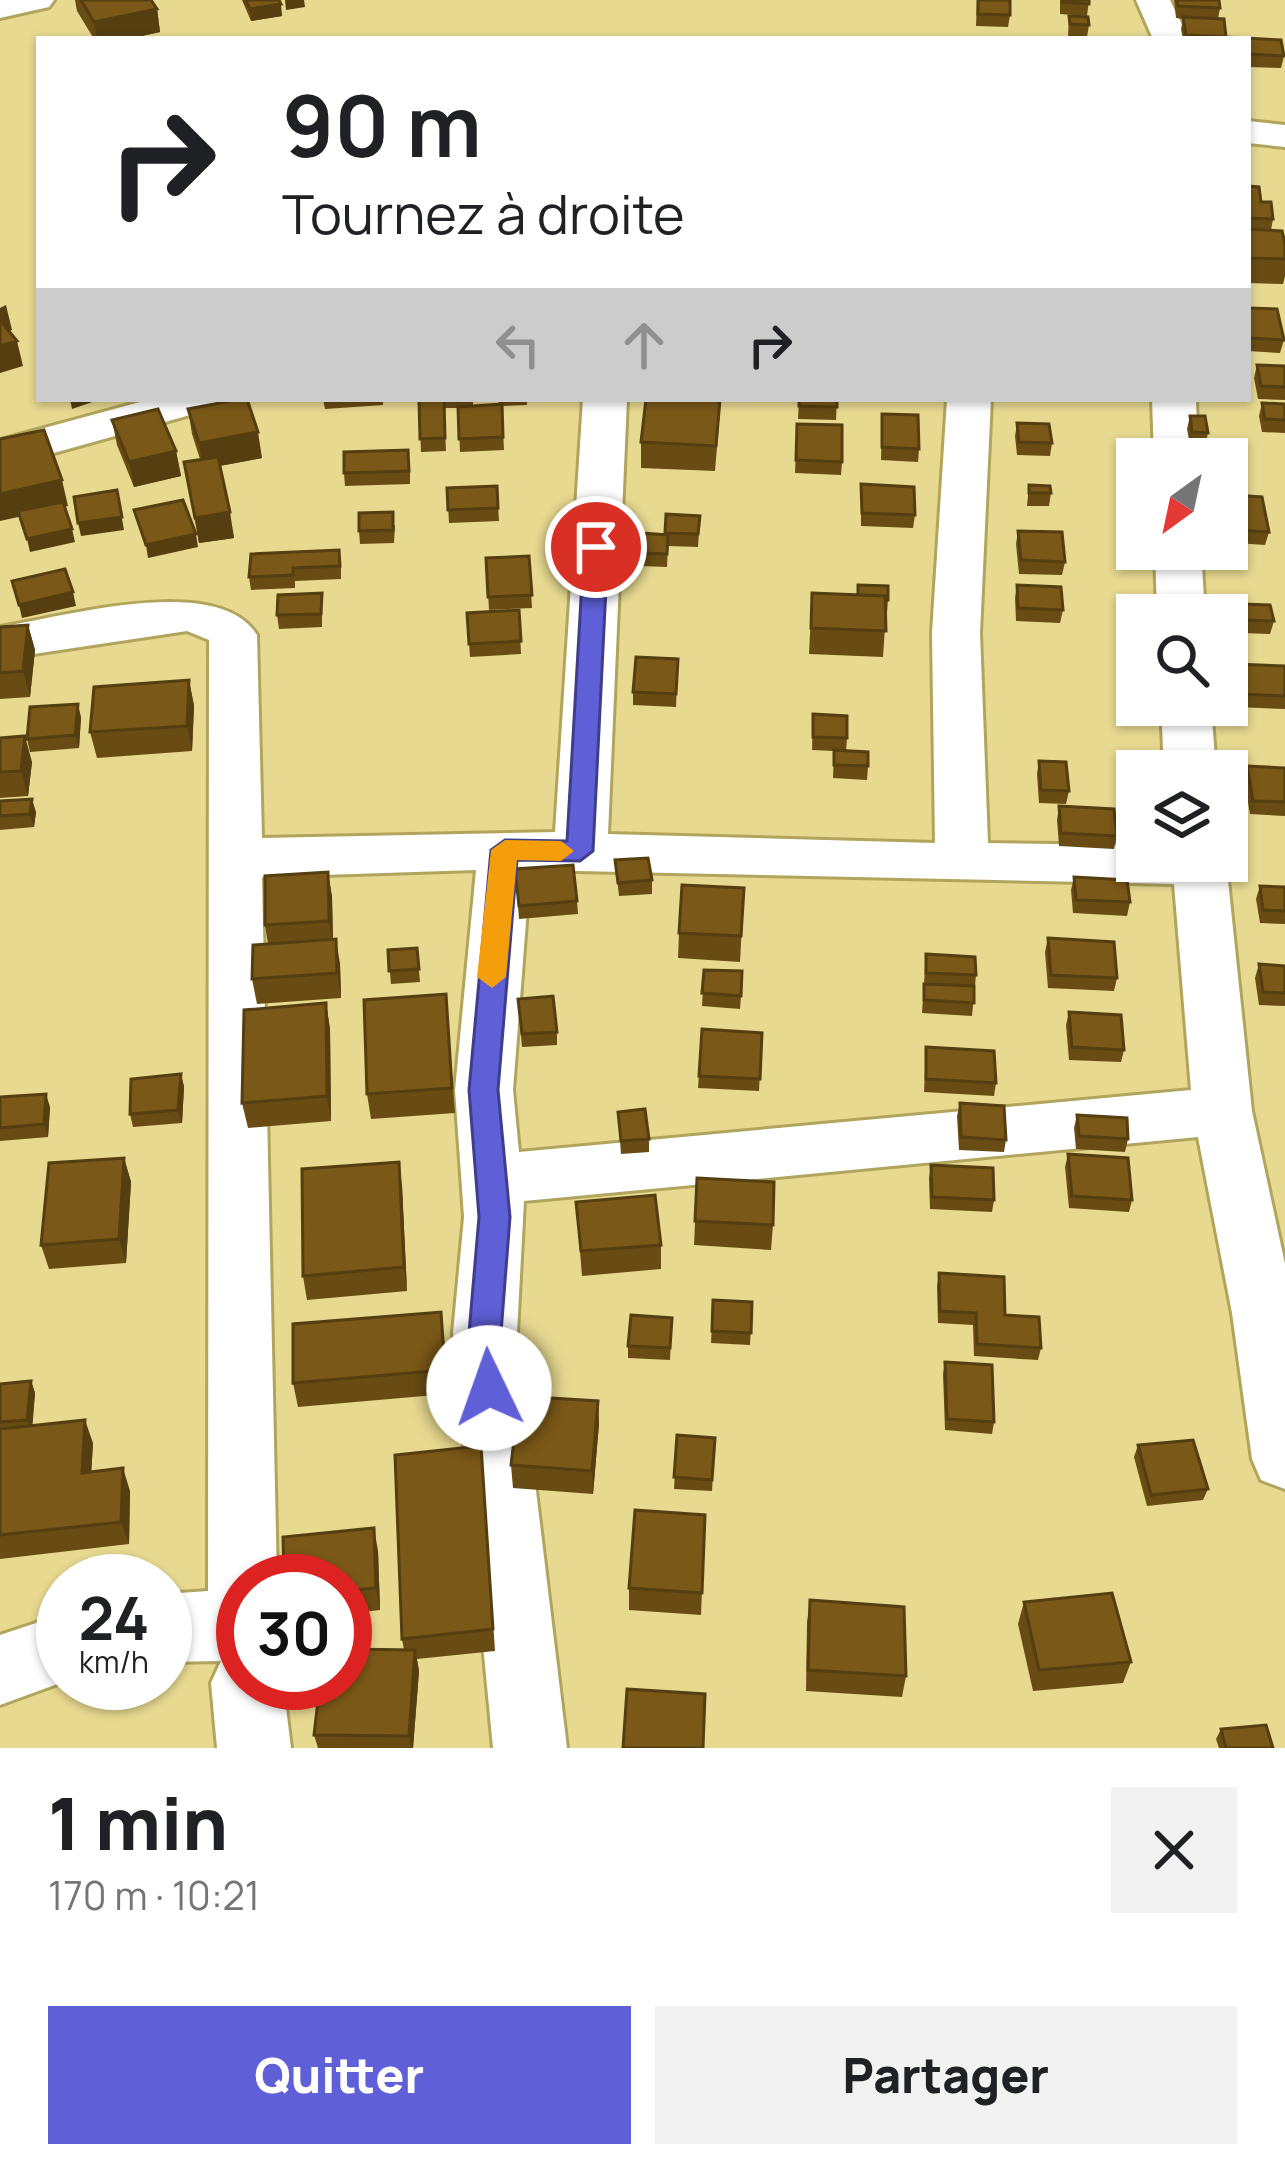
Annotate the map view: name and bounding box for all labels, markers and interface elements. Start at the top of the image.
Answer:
text: 90 m [282,67,482,182]
icon: right [84,84,240,240]
text: Tournez à droite [282,176,685,250]
icon: left [485,312,551,378]
icon: ahead [611,312,677,378]
icon: right [737,312,803,378]
north arrow [1116,438,1248,570]
map controls [1116,438,1248,882]
pin [545,496,647,598]
icon: arrive [563,514,629,580]
button: search [1116,594,1248,726]
button: layers [1116,750,1248,882]
position arrow [426,1325,552,1451]
speed limit sign: 30 [216,1554,372,1710]
text: 24 [78,1576,150,1658]
text: km/h [79,1641,149,1682]
text: 1 min [48,1773,228,1872]
button: close [1111,1787,1237,1913]
text: 170 m · 10:21 [48,1868,260,1922]
button: Quitter [48,2006,631,2144]
button: Partager [655,2006,1237,2144]

